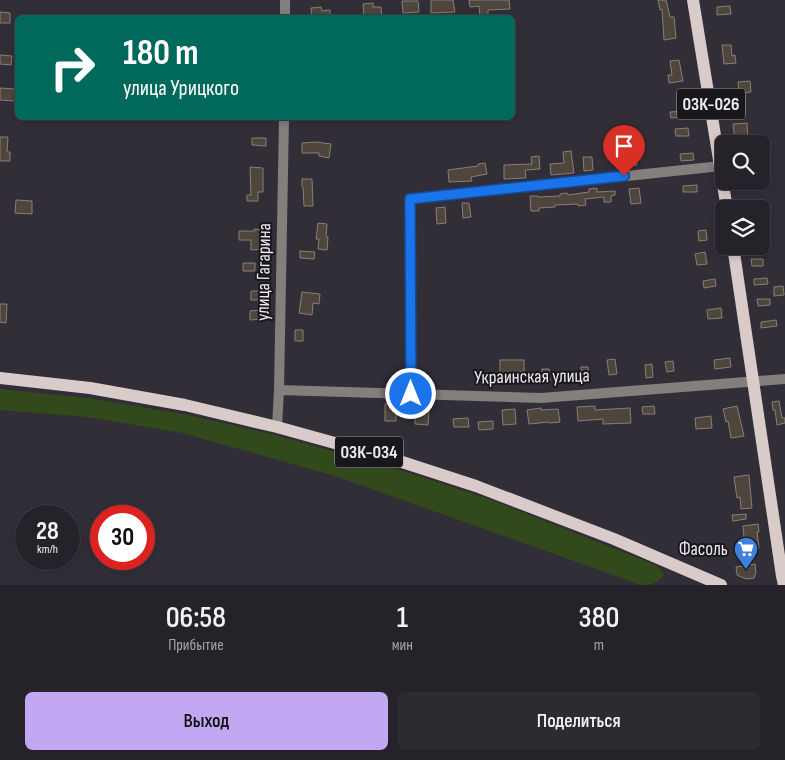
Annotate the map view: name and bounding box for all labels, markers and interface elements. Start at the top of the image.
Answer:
text: 180 m [123,32,199,75]
icon: right [40,35,105,100]
text: улица Урицкого [123,75,239,102]
road number: 03К-026 [677,88,745,120]
pin [603,125,645,176]
icon: arrive [610,132,638,160]
map controls [715,135,770,255]
button: search [715,135,770,190]
button: layers [715,200,770,255]
street label: улица Гагарина [252,223,276,321]
street label: Украинская улица [474,364,590,390]
position arrow [384,367,436,419]
road number: 03К-034 [335,437,403,468]
speed limit sign: 30 [90,505,155,570]
text: 28 [36,516,59,547]
supermarket icon: Фасоль [733,536,759,570]
place label: Фасоль [679,538,728,561]
text: km/h [37,542,58,557]
text: 06:58 [166,600,226,636]
text: 1 [397,600,408,636]
text: 380 [579,600,619,636]
text: Прибытие [168,636,224,655]
text: мин [392,636,413,655]
text: m [594,636,604,655]
button: Выход [25,692,388,750]
button: Поделиться [398,692,760,750]

